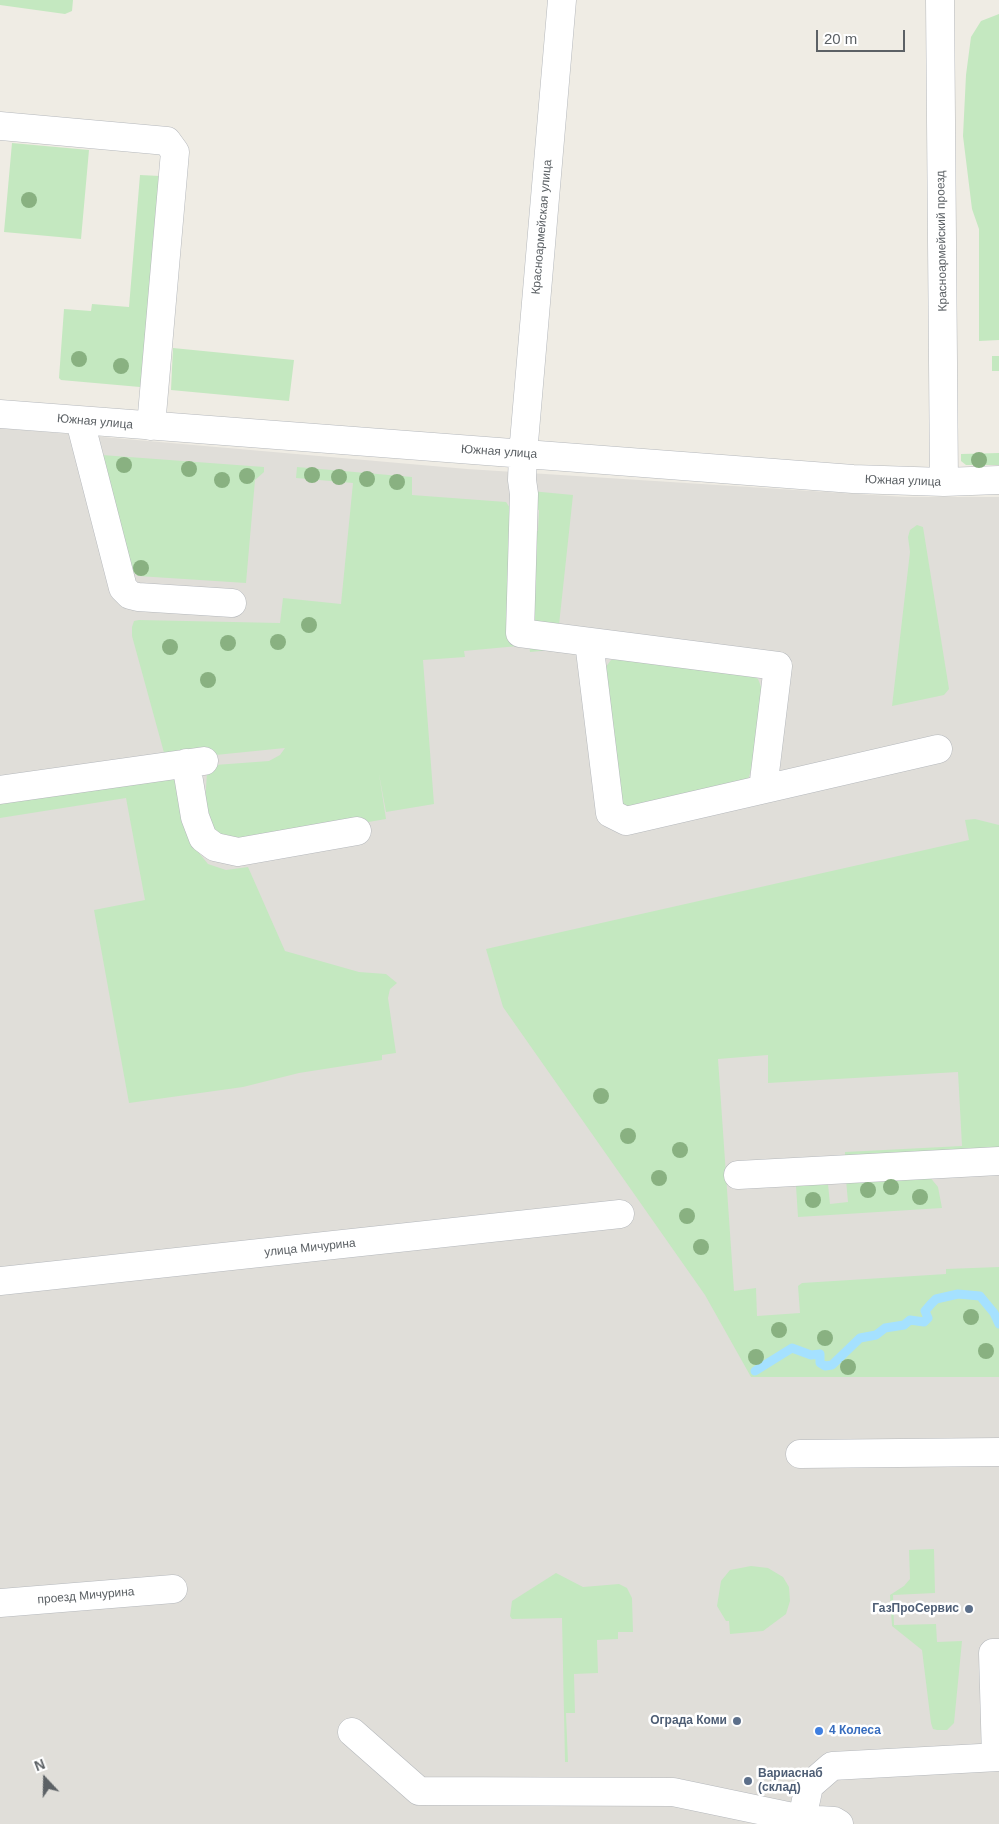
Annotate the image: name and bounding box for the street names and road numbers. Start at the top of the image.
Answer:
street label: Красноармейская улица [529,159,555,295]
street label: Красноармейский проезд [934,170,950,312]
street label: Южная улица [56,412,134,432]
street label: Южная улица [460,442,538,462]
street label: Южная улица [865,472,941,490]
street label: улица Мичурина [264,1236,356,1260]
street label: проезд Мичурина [37,1585,135,1607]

